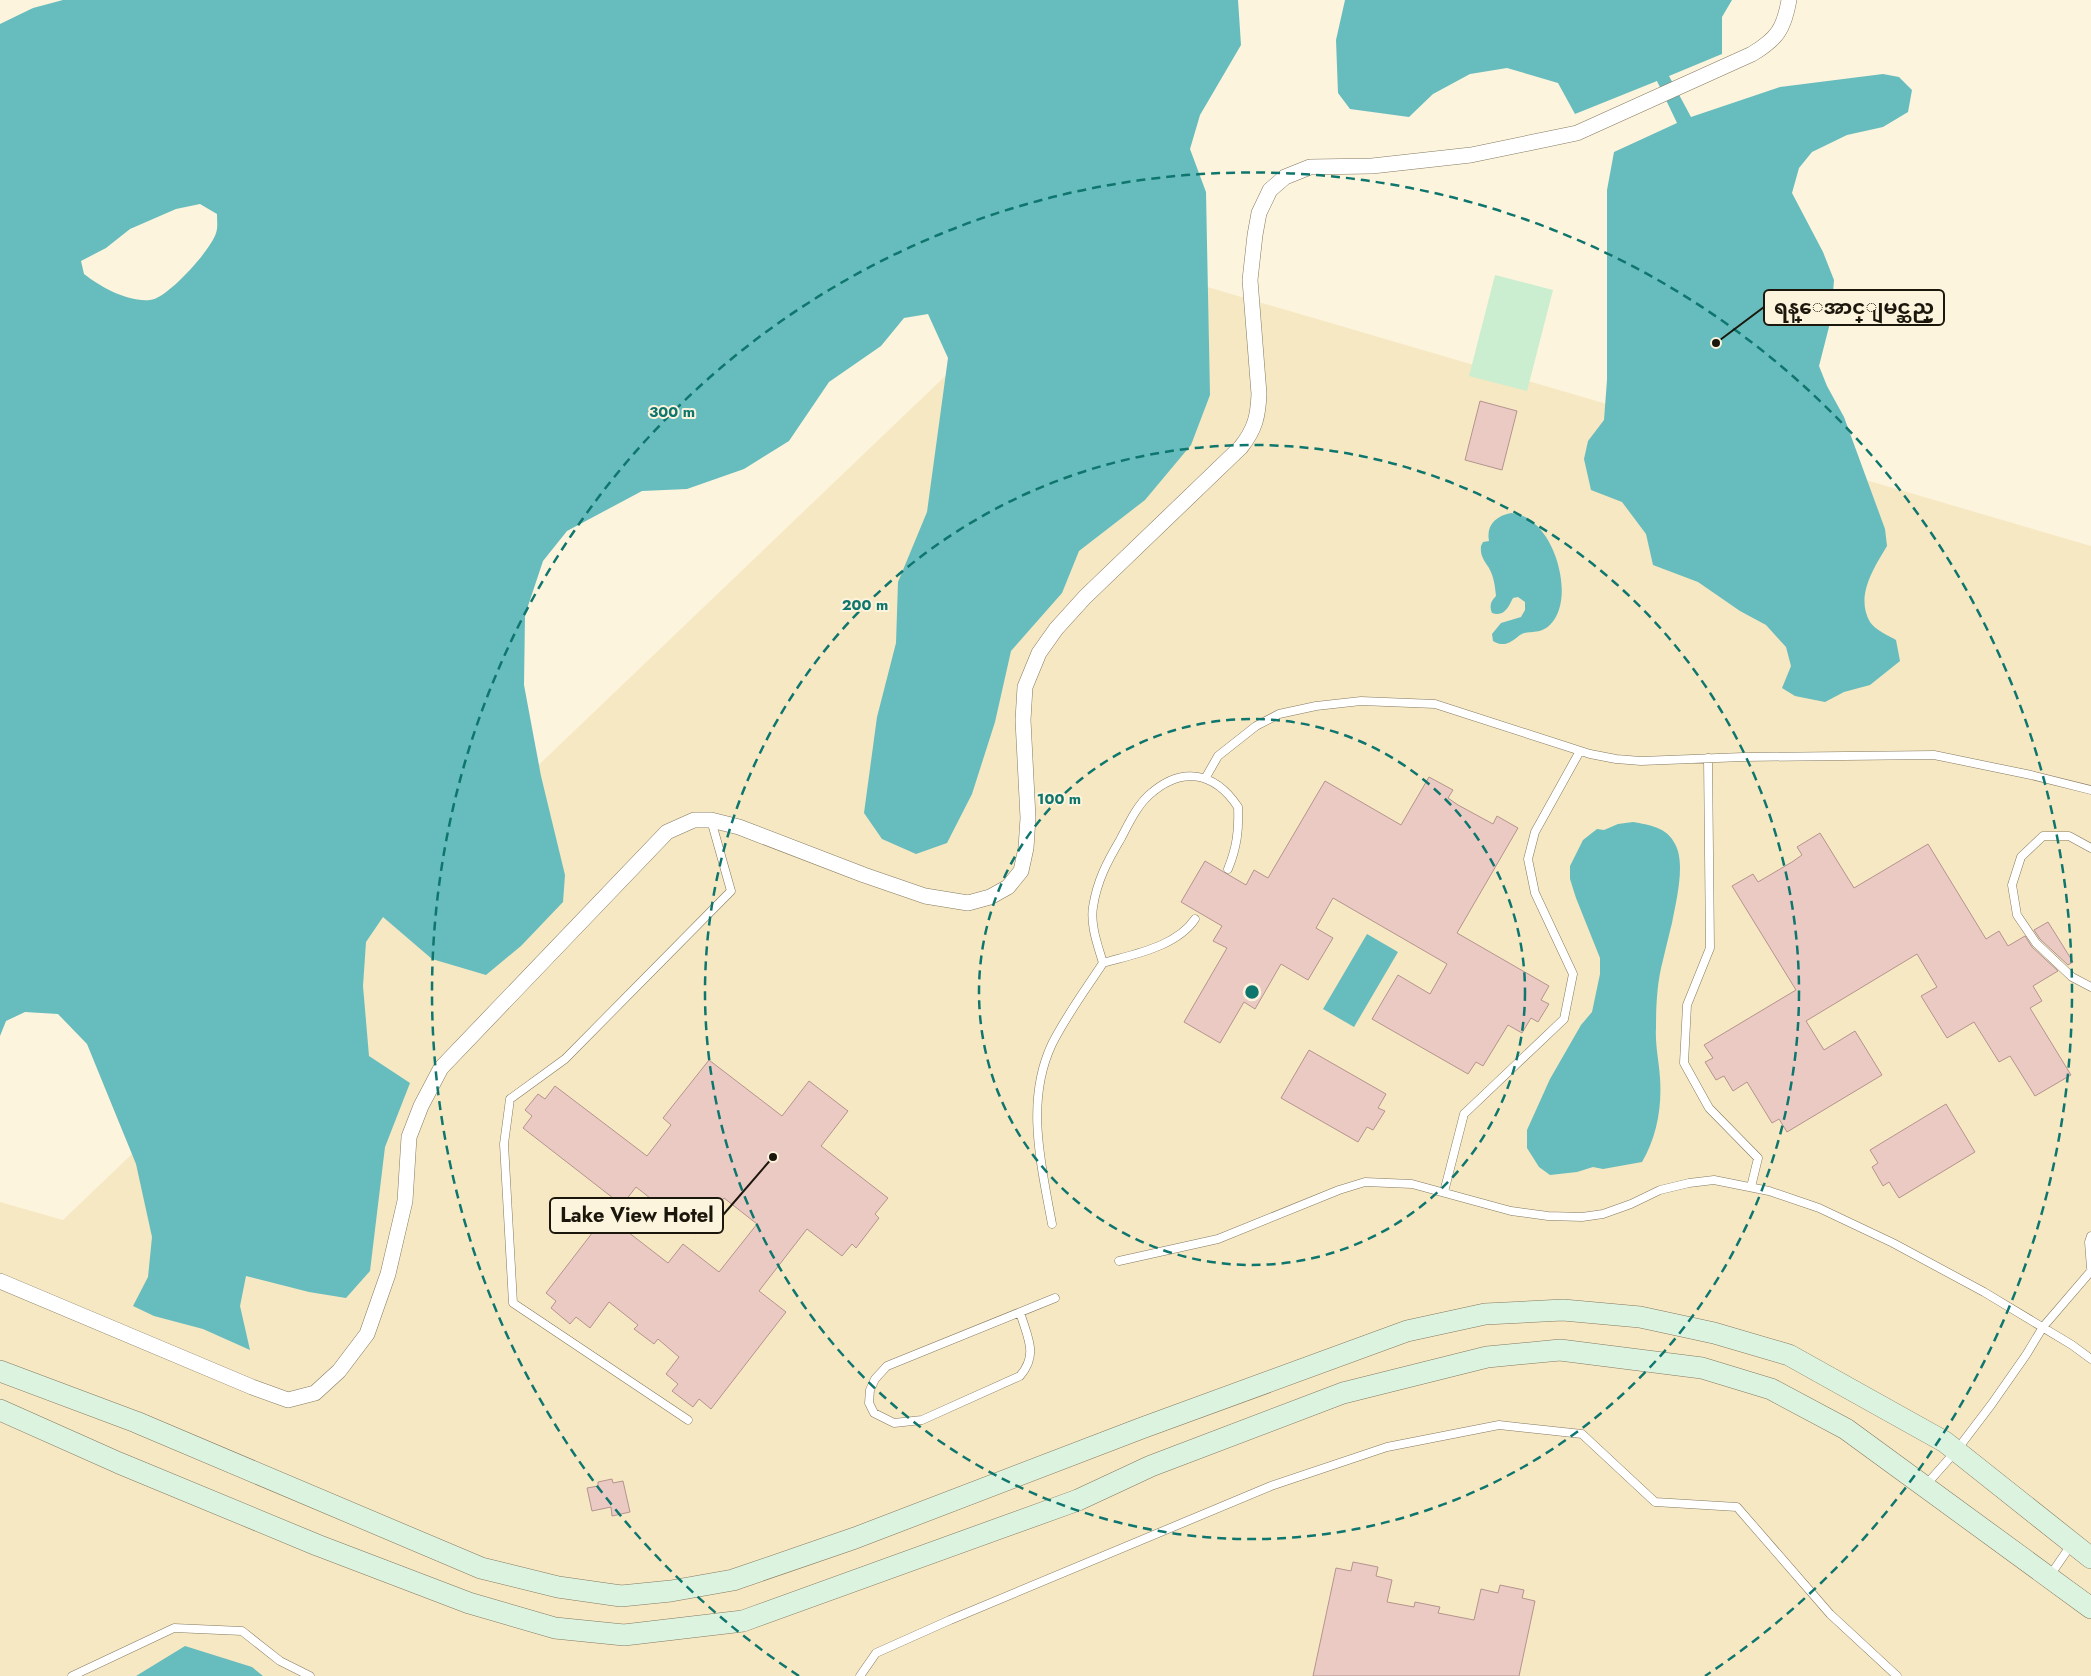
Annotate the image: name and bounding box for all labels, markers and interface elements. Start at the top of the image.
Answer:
callout: ရန္ေအာင္ျမင္ဆည္ [1764,290,1944,325]
text: ရန္ေအာင္ျမင္ဆည္ [1774,293,1934,324]
text: 300 m [649,401,695,423]
text: 200 m [842,594,888,616]
text: 100 m [1037,788,1081,810]
centre of rings [1243,983,1261,1001]
callout: Lake View Hotel [550,1198,723,1233]
text: Lake View Hotel [560,1201,714,1230]

